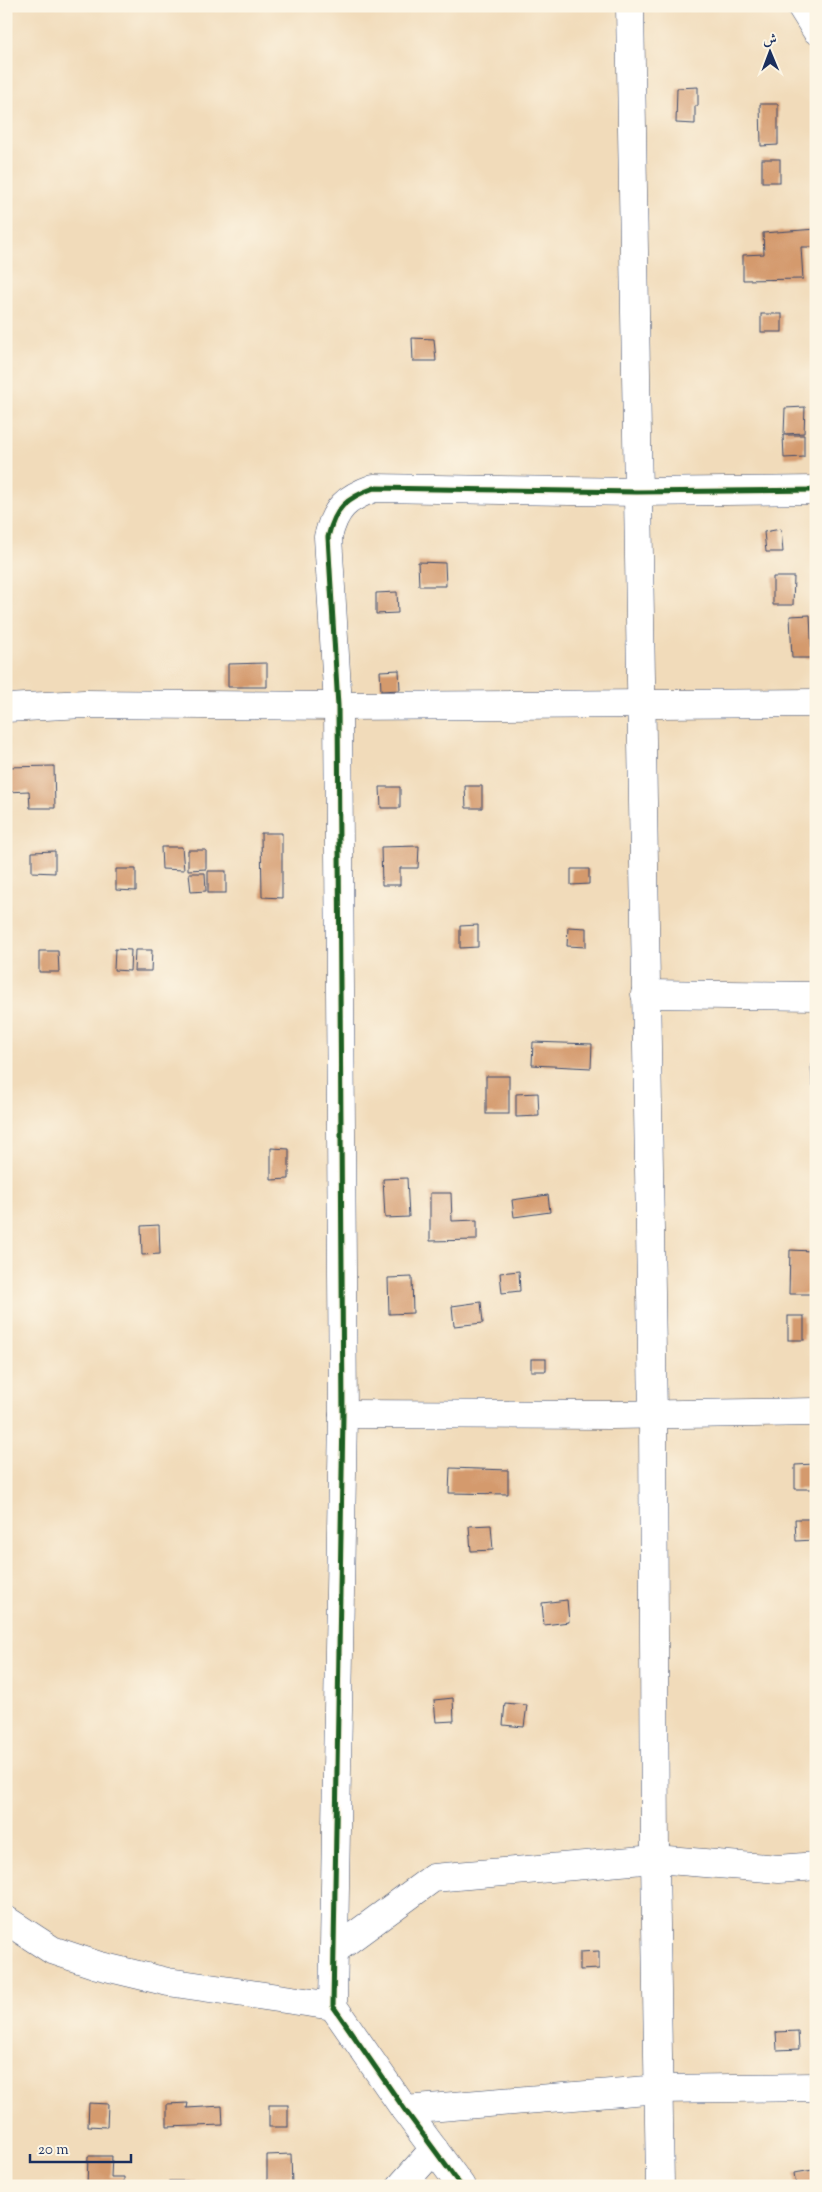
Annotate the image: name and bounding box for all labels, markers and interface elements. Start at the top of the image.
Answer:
north arrow [744,28,794,78]
text: ش [763,31,777,51]
scale bar [30,2132,131,2164]
text: 20 m [38,2140,69,2161]

